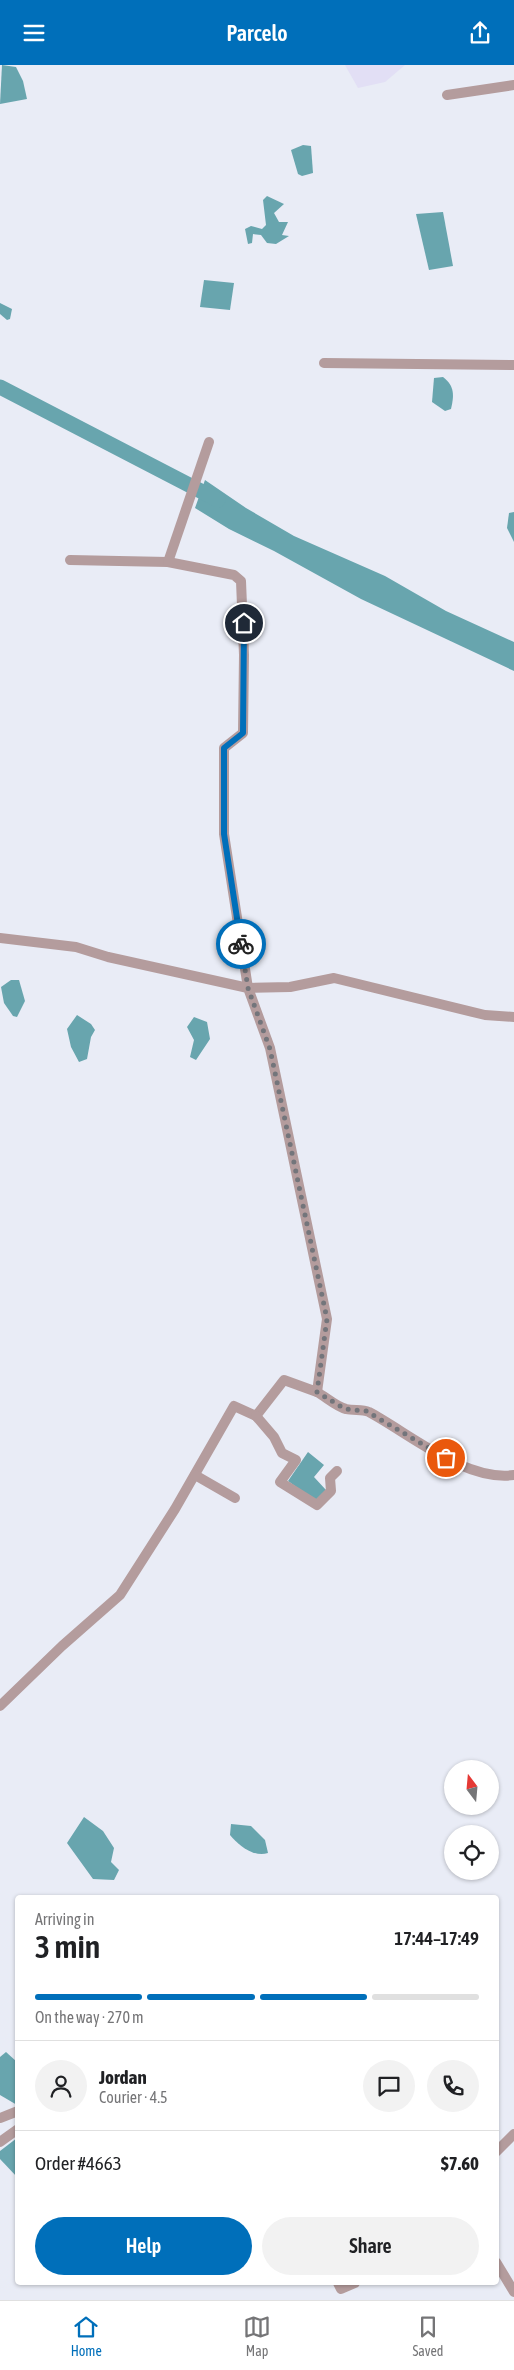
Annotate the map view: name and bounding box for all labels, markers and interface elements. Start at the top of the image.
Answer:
icon: menu [20,19,48,47]
icon: share [466,19,494,47]
text: Parcelo [226,20,288,46]
pin [223,602,265,644]
icon: home [230,609,258,637]
courier [216,919,266,969]
icon: bike [227,930,255,958]
pin [425,1437,467,1479]
icon: bag [432,1444,460,1472]
north arrow [444,1760,499,1815]
map controls [444,1760,499,1880]
button: locate [444,1825,499,1880]
text: Arriving in [35,1910,95,1928]
text: 17:44–17:49 [394,1927,479,1949]
text: 3 min [35,1928,100,1965]
text: On the way · 270 m [35,2008,144,2026]
button: person [35,2060,87,2112]
button: chat [363,2060,415,2112]
button: phone [427,2060,479,2112]
text: Jordan [99,2066,147,2088]
text: Courier · 4.5 [99,2088,168,2106]
text: Order #4663 [35,2152,122,2174]
text: $7.60 [441,2152,479,2174]
button: Help [35,2217,252,2275]
button: Share [262,2217,479,2275]
tab: Home [71,2313,102,2359]
tab: Map [243,2313,271,2359]
tab: Saved [412,2313,443,2359]

